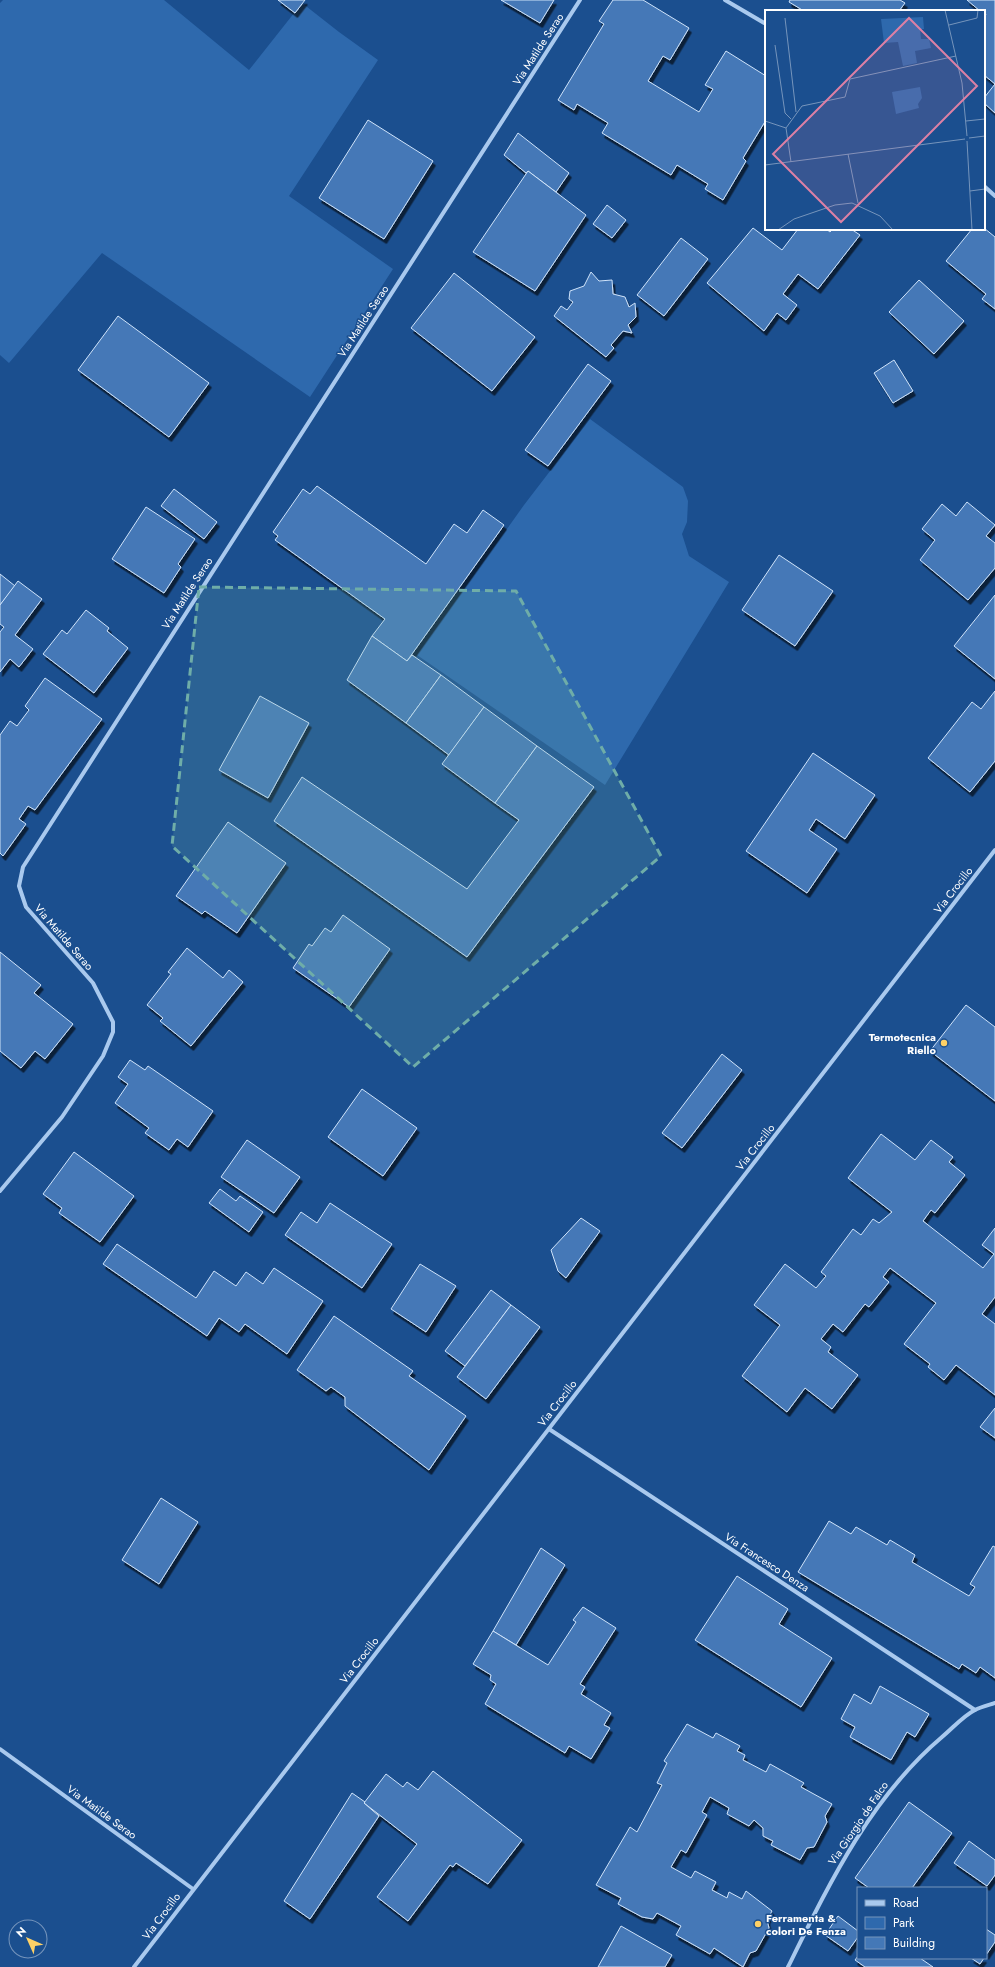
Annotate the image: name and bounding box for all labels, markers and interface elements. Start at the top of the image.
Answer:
street label: Via Matilde Serao [509,10,567,88]
inset map [765,10,985,230]
street label: Via Matilde Serao [334,282,392,360]
street label: Via Matilde Serao [158,554,216,632]
street label: Via Crocillo [930,863,976,917]
street label: Via Matilde Serao [31,900,97,974]
place label: Termotecnica Riello [869,1029,937,1058]
marker: Termotecnica Riello [939,1038,949,1048]
street label: Via Crocillo [732,1120,778,1174]
street label: Via Crocillo [534,1376,580,1430]
street label: Via Francesco Denza [722,1529,812,1595]
street label: Via Crocillo [336,1633,382,1687]
street label: Via Giorgio de Falco [824,1778,892,1868]
street label: Via Matilde Serao [64,1781,140,1843]
legend [857,1887,987,1959]
street label: Via Crocillo [138,1889,184,1943]
text: Road [893,1894,919,1912]
place label: Ferramenta & colori De Fenza [766,1910,846,1939]
text: Park [893,1914,915,1932]
north arrow [8,1919,48,1959]
marker: Ferramenta & colori De Fenza [753,1919,763,1929]
text: N [12,1923,30,1941]
text: Building [893,1934,935,1952]

